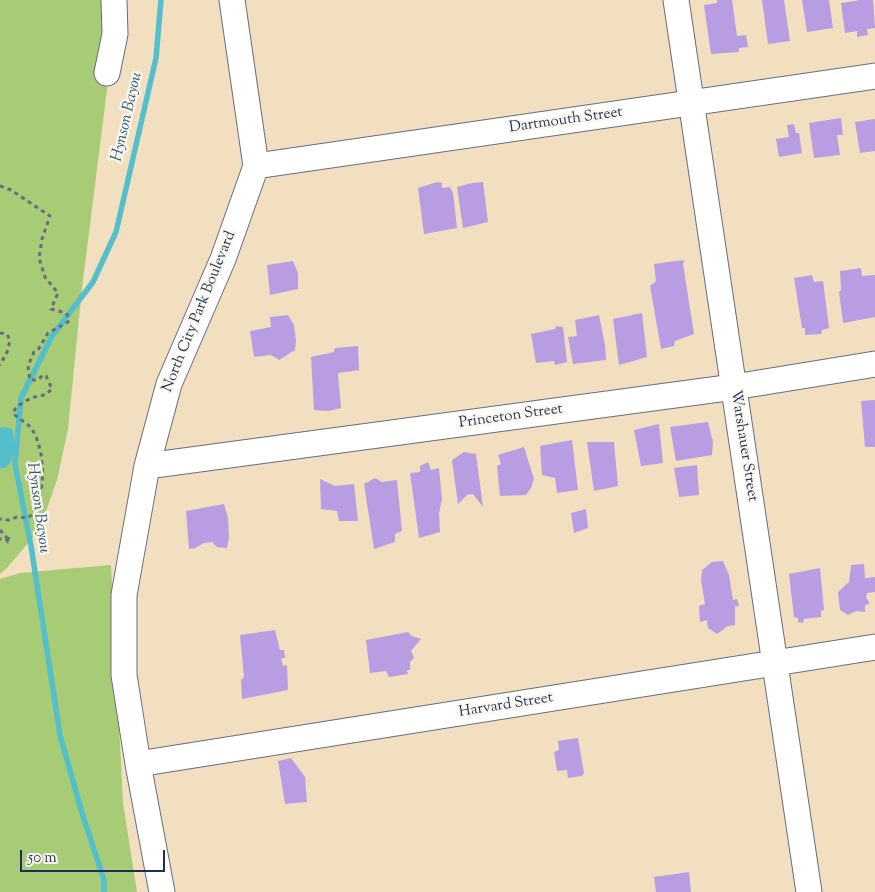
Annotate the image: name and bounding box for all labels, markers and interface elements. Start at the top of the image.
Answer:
water label: Hynson Bayou [108,70,148,164]
street label: Dartmouth Street [508,104,624,138]
street label: North City Park Boulevard [159,229,241,395]
street label: Warshauer Street [725,389,761,503]
street label: Princeton Street [458,401,564,433]
water label: Hynson Bayou [21,462,53,554]
street label: Harvard Street [458,690,554,722]
scale bar [22,840,168,872]
text: 50 m [28,848,57,869]

